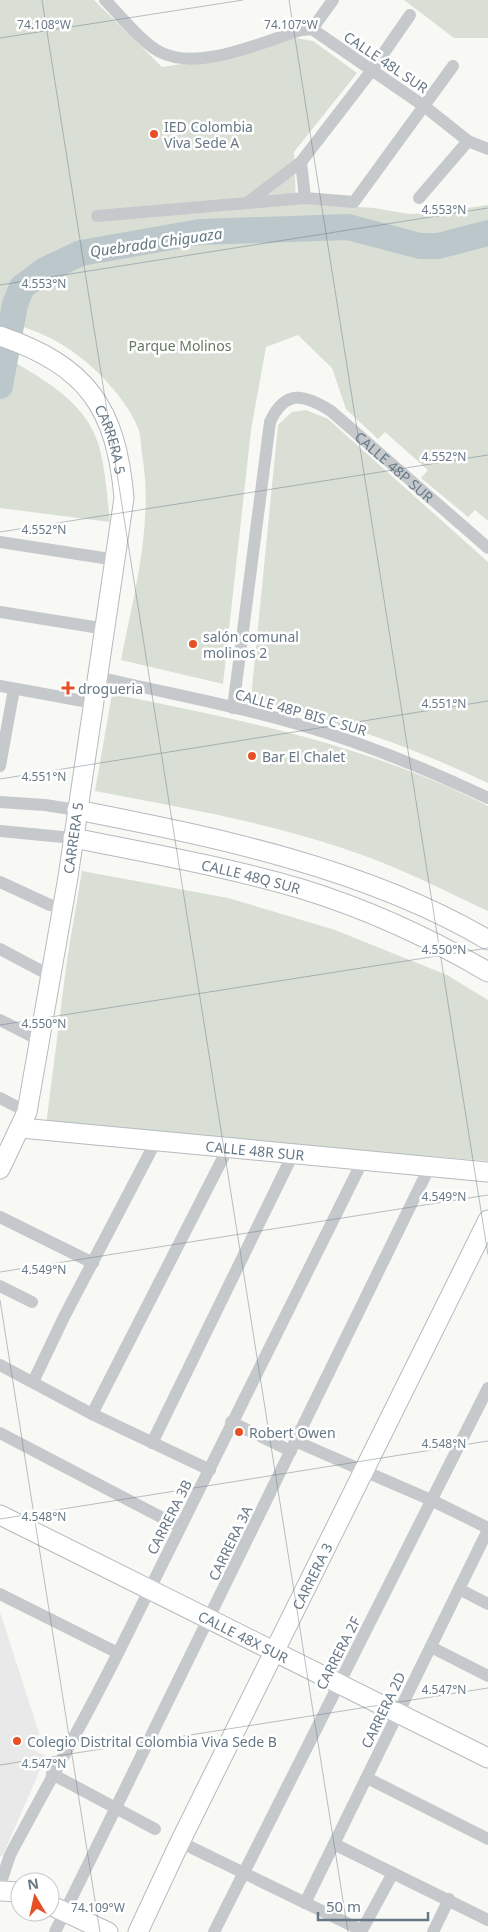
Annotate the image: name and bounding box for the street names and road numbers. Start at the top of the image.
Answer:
street label: CALLE 48L SUR [340,27,432,97]
street label: CARRERA 5 [91,401,131,475]
street label: CALLE 48P SUR [351,427,438,506]
street label: CALLE 48P BIS C SUR [233,684,369,740]
street label: CARRERA 5 [59,801,87,875]
street label: CALLE 48Q SUR [200,855,303,898]
street label: CALLE 48R SUR [205,1136,305,1164]
street label: CARRERA 3B [142,1476,196,1558]
street label: CARRERA 3A [204,1502,256,1584]
street label: CARRERA 3 [287,1539,336,1613]
street label: CALLE 48X SUR [195,1606,292,1667]
street label: CARRERA 2F [311,1613,365,1693]
street label: CARRERA 2D [356,1669,410,1751]

